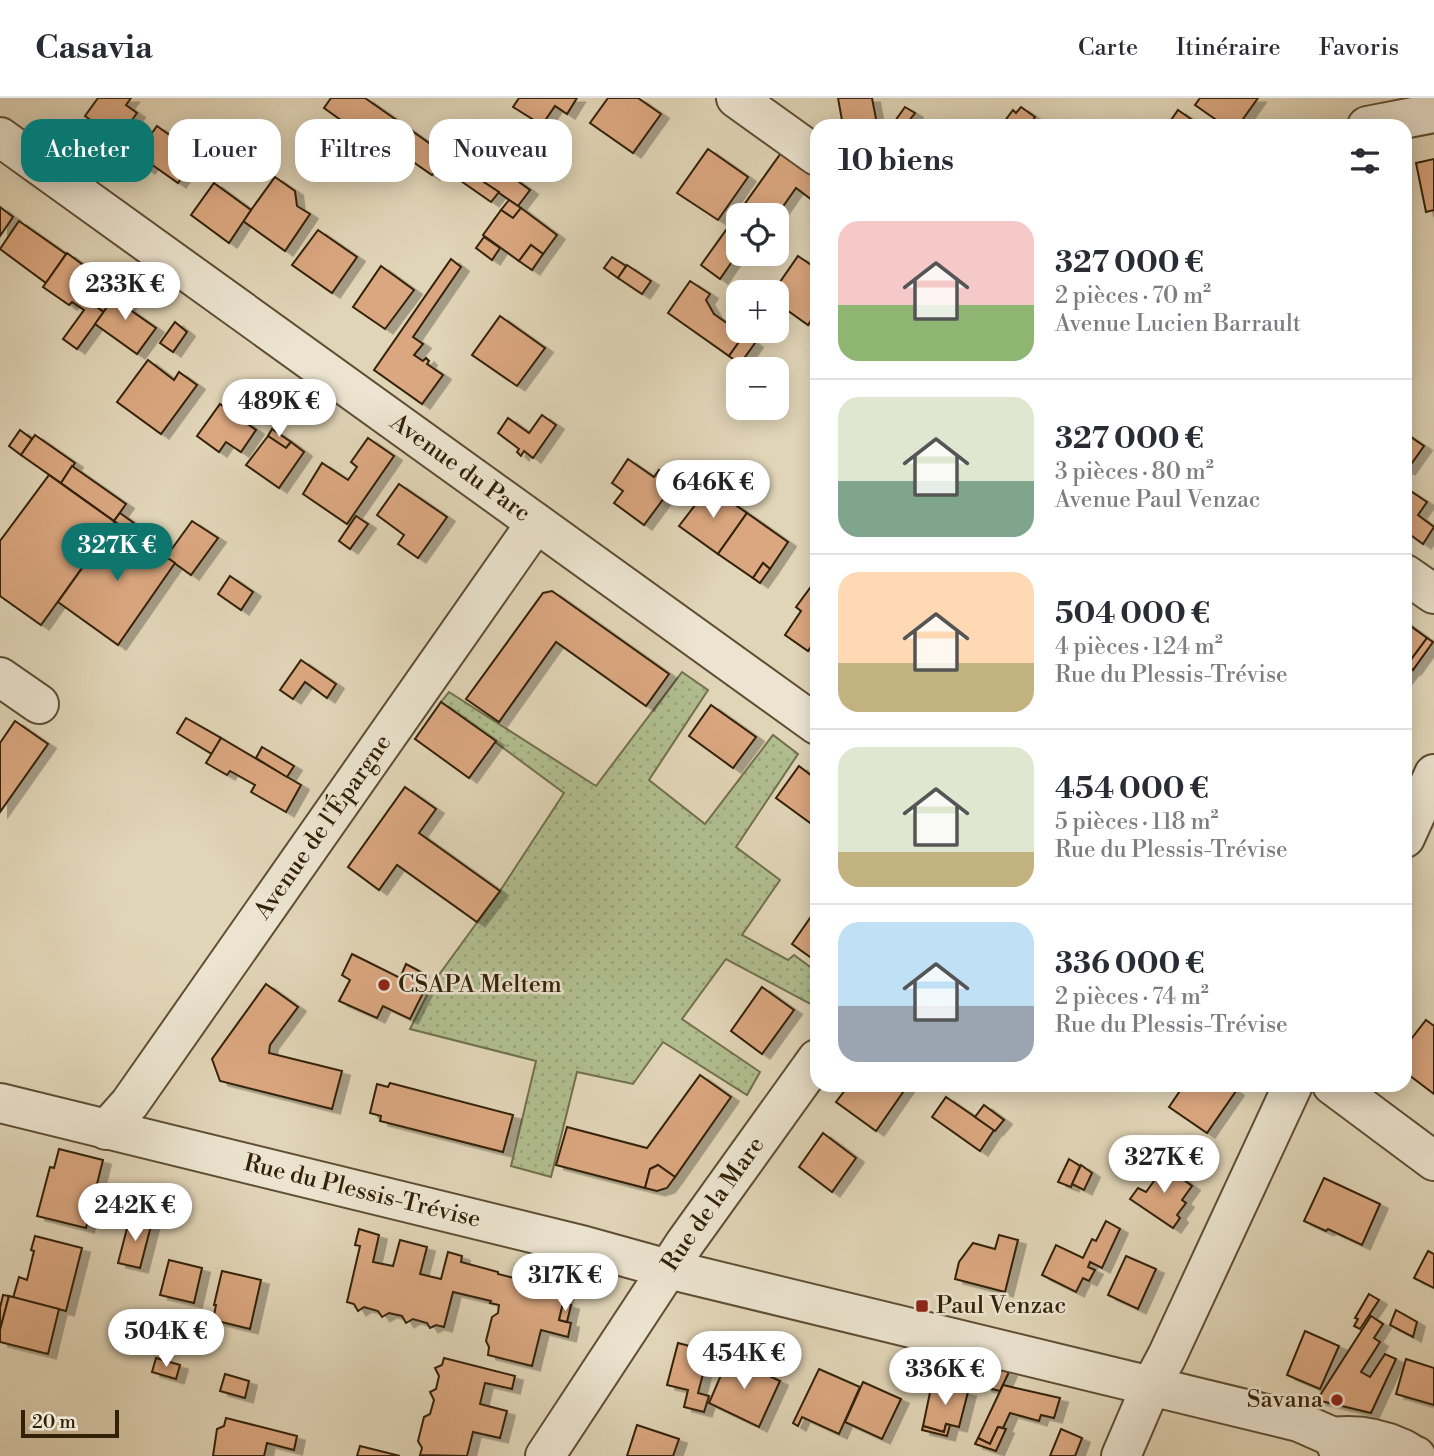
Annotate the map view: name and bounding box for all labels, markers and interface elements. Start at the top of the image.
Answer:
text: Casavia [35,28,153,69]
text: Carte [1078,33,1138,63]
text: Itinéraire [1176,33,1281,63]
text: Favoris [1319,33,1399,63]
chip: Acheter [21,119,154,182]
chip: Louer [168,119,281,182]
chip: Filtres [295,119,415,182]
chip: Nouveau [429,119,572,182]
text: 10 biens [838,142,954,180]
icon: filters [1346,142,1384,180]
map controls [726,203,789,420]
button: locate [726,203,789,266]
text: 327 000 € [1055,244,1204,282]
icon: home [894,249,978,333]
pin: 233K € [68,262,182,322]
text: 233K € [85,271,165,299]
button: + [726,280,789,343]
text: 2 pièces · 70 m² [1055,282,1211,310]
text: Avenue Lucien Barrault [1055,310,1301,338]
button: − [726,357,789,420]
pin: 489K € [222,380,336,439]
text: 489K € [238,388,320,416]
street label: Avenue du Parc [383,407,536,529]
text: 327 000 € [1055,420,1204,458]
icon: home [894,425,978,509]
text: 3 pièces · 80 m² [1055,458,1214,486]
pin: 646K € [656,460,770,520]
text: 646K € [672,469,754,497]
text: Avenue Paul Venzac [1055,486,1260,514]
pin: 327K € [60,524,174,583]
text: 327K € [78,532,156,560]
text: 504 000 € [1055,595,1210,633]
icon: home [894,600,978,684]
text: 4 pièces · 124 m² [1055,633,1223,661]
text: Rue du Plessis-Trévise [1055,661,1288,689]
street label: Avenue de l'Épargne [248,729,398,926]
text: 454 000 € [1055,770,1209,808]
icon: home [894,775,978,859]
text: 5 pièces · 118 m² [1055,808,1219,836]
text: Rue du Plessis-Trévise [1055,836,1288,864]
text: 336 000 € [1055,945,1205,983]
icon: home [894,950,978,1034]
place label: CSAPA Meltem [398,970,562,1000]
marker: CSAPA Meltem [376,977,392,993]
text: 2 pièces · 74 m² [1055,983,1209,1011]
text: Rue du Plessis-Trévise [1055,1011,1288,1039]
street label: Rue de la Mare [656,1131,771,1277]
pin: 327K € [1107,1136,1221,1195]
text: 327K € [1125,1144,1203,1172]
street label: Rue du Plessis-Trévise [241,1148,484,1235]
pin: 242K € [78,1184,192,1243]
text: 242K € [94,1192,176,1220]
pin: 317K € [508,1254,622,1313]
text: 317K € [528,1262,602,1290]
place label: Paul Venzac [936,1291,1066,1321]
marker: Paul Venzac [914,1298,930,1314]
pin: 504K € [109,1310,223,1369]
text: 504K € [124,1318,208,1346]
pin: 454K € [687,1332,801,1391]
text: 454K € [703,1340,785,1368]
pin: 336K € [888,1348,1002,1407]
text: 336K € [905,1356,985,1384]
place label: Savana [1247,1385,1324,1415]
marker: Savana [1329,1392,1345,1408]
scale bar [21,1407,119,1439]
text: 20 m [32,1410,76,1434]

